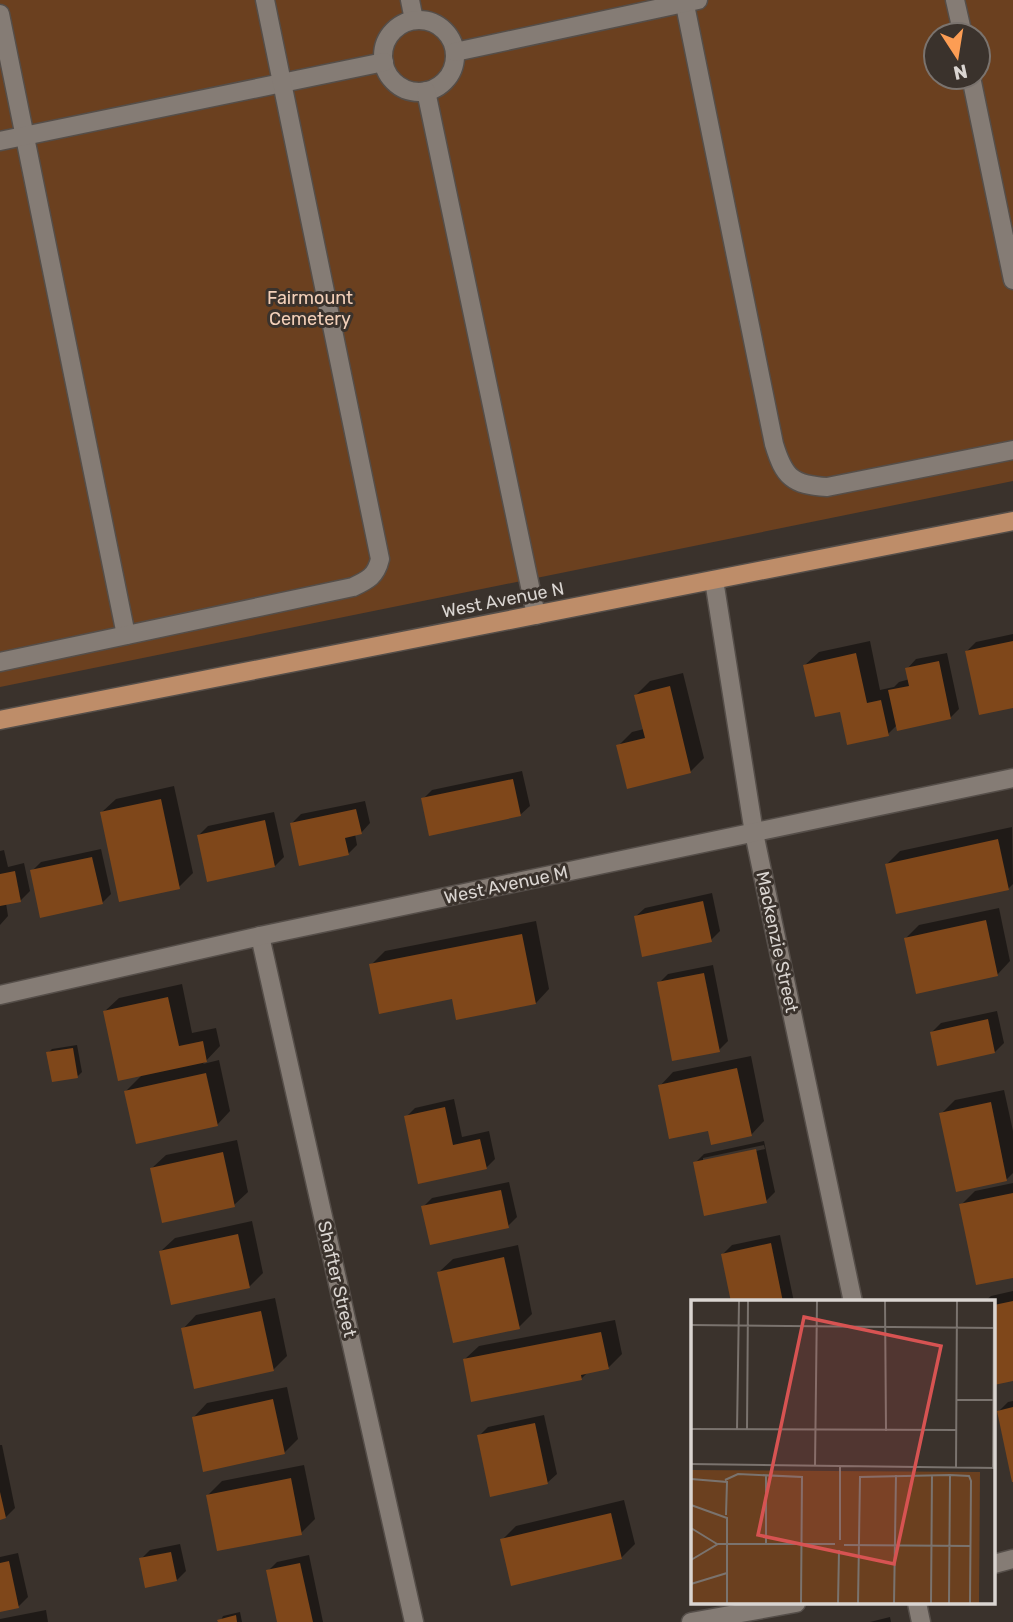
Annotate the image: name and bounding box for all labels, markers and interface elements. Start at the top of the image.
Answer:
north arrow [922,21,992,91]
text: N [951,59,970,85]
park label: Fairmount Cemetery [267,287,353,330]
street label: West Avenue N [440,577,566,623]
street label: West Avenue M [442,861,570,909]
street label: Mackenzie Street [751,869,803,1015]
street label: Shafter Street [313,1219,361,1339]
inset map [691,1300,996,1604]

